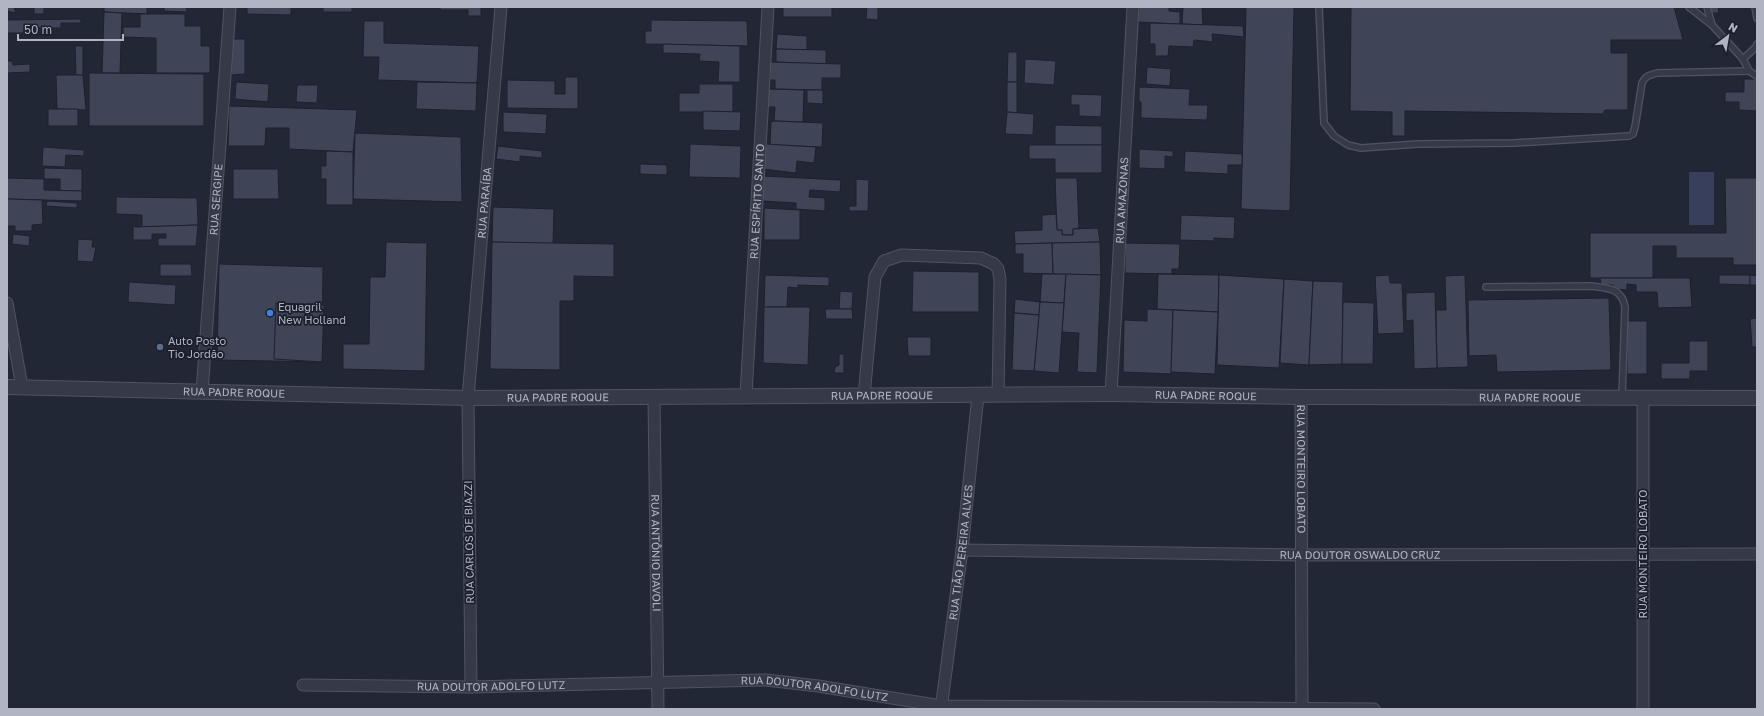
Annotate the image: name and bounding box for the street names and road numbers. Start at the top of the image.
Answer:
street label: RUA ESPÍRITO SANTO [747,143,766,259]
street label: RUA AMAZONAS [1113,157,1130,244]
street label: RUA SERGIPE [206,163,225,236]
street label: RUA PARAÍBA [474,166,494,239]
street label: RUA PADRE ROQUE [183,384,285,400]
street label: RUA PADRE ROQUE [831,388,933,402]
street label: RUA PADRE ROQUE [1155,388,1257,402]
street label: RUA PADRE ROQUE [507,390,609,404]
street label: RUA PADRE ROQUE [1479,390,1581,404]
street label: RUA MONTEIRO LOBATO [1295,404,1308,534]
street label: RUA CARLOS DE BIAZZI [461,480,476,604]
street label: RUA TIÃO PEREIRA ALVES [946,484,975,621]
street label: RUA MONTEIRO LOBATO [1636,490,1649,618]
street label: RUA ANTÔNIO DAVOLI [649,494,664,612]
street label: RUA DOUTOR OSWALDO CRUZ [1279,548,1441,561]
street label: RUA DOUTOR ADOLFO LUTZ [741,673,889,703]
street label: RUA DOUTOR ADOLFO LUTZ [417,678,566,693]

